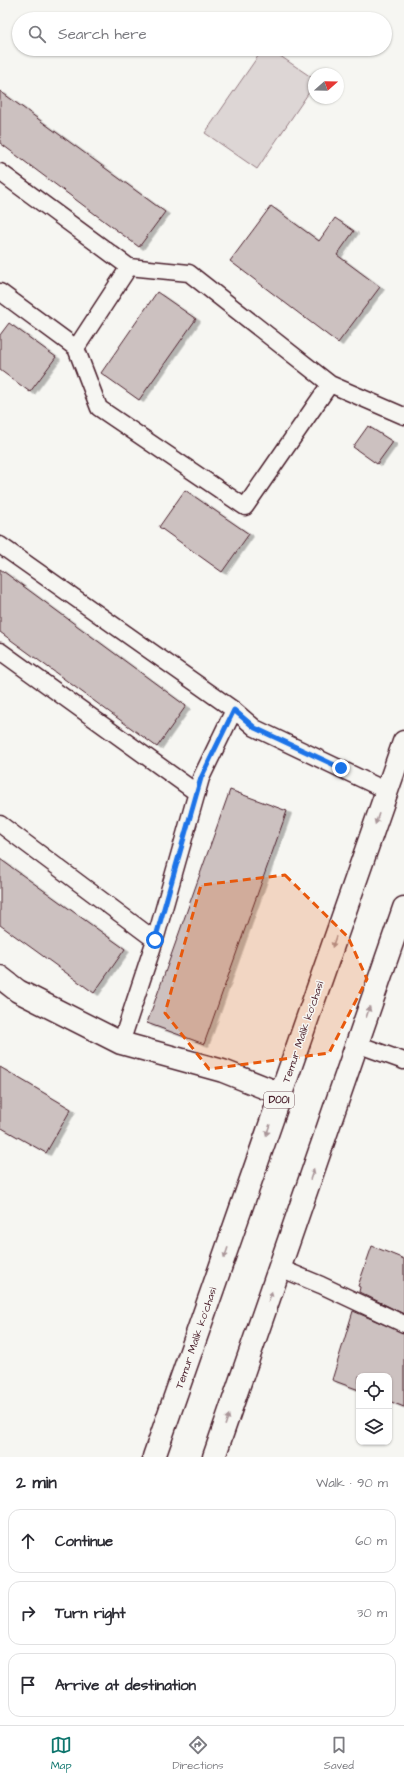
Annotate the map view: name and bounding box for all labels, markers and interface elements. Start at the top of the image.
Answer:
search box [12,12,392,56]
icon: search [26,23,48,45]
text: Search here [58,24,147,45]
north arrow [308,68,344,104]
route end [332,759,350,777]
one-way arrow [374,813,380,825]
route start [146,931,164,949]
one-way arrow [331,936,337,948]
street label: Temur Malik ko'chasi [279,979,328,1085]
one-way arrow [365,1005,371,1017]
road number: D001 [264,1092,294,1108]
one-way arrow [265,1125,271,1137]
one-way arrow [309,1168,315,1180]
one-way arrow [222,1247,228,1259]
street label: Temur Malik ko'chasi [172,1285,221,1391]
one-way arrow [267,1291,273,1303]
map controls [356,1373,392,1445]
button: locate [356,1373,392,1409]
button: layers [356,1409,392,1445]
one-way arrow [224,1414,230,1426]
text: 2 min [16,1471,57,1495]
text: Walk · 90 m [316,1474,388,1492]
icon: ahead [17,1530,39,1552]
text: Continue [55,1531,113,1552]
text: 60 m [355,1532,387,1550]
icon: right [17,1602,39,1624]
text: Turn right [55,1603,126,1624]
text: 30 m [357,1604,387,1622]
icon: arrive [17,1674,39,1696]
text: Arrive at destination [55,1675,196,1696]
tab: Map [50,1734,72,1773]
tab: Directions [172,1734,224,1773]
tab: Saved [324,1734,354,1773]

